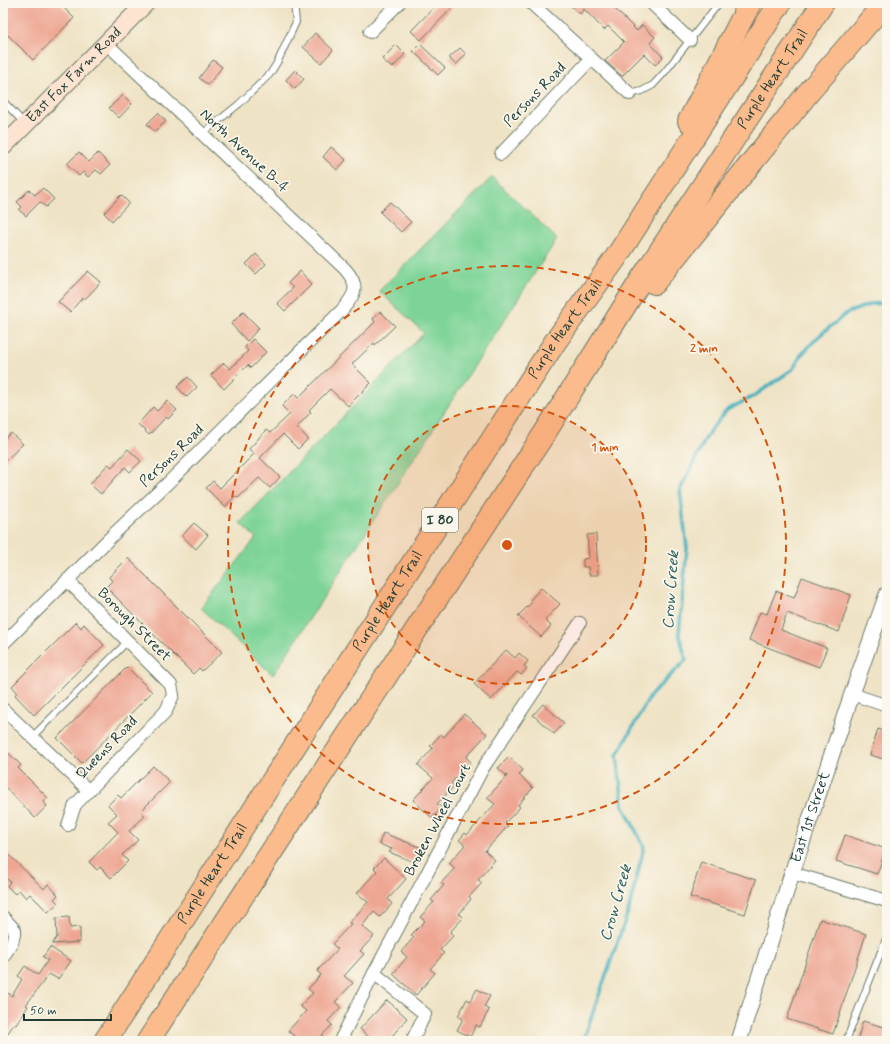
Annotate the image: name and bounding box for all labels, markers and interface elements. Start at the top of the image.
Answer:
street label: East Fox Farm Road [22,23,126,128]
street label: Purple Heart Trail [733,25,813,133]
street label: Persons Road [499,58,571,132]
street label: North Avenue B-4 [195,105,293,198]
street label: Purple Heart Trail [524,276,606,383]
text: 2 min [690,341,718,357]
street label: Persons Road [135,420,209,492]
text: 1 min [591,440,619,456]
road number: I 80 [422,508,458,532]
centre of rings [500,538,514,552]
street label: Purple Heart Trail [348,547,428,655]
water label: Crow Creek [658,549,684,630]
street label: Borough Street [93,584,175,666]
street label: Queens Road [72,712,142,784]
street label: Broken Wheel Court [400,760,476,880]
street label: East 1st Street [786,769,835,865]
street label: Purple Heart Trail [173,819,253,928]
water label: Crow Creek [595,861,637,944]
scale bar [24,996,111,1022]
text: 50 m [30,1003,57,1019]

